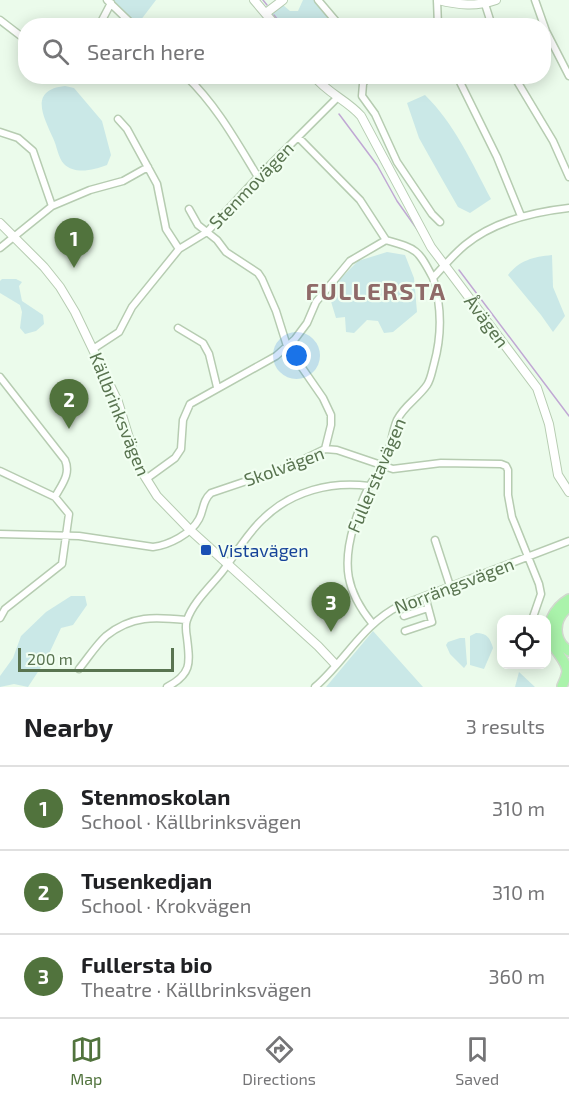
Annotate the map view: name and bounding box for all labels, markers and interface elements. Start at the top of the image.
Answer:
search box [18,18,551,84]
icon: search [39,35,72,68]
text: Search here [87,38,205,64]
street label: Stenmovägen [204,137,298,233]
pin: 1 [54,218,94,268]
district label: FULLERSTA [305,276,447,305]
street label: Åvägen [460,290,514,352]
your location [282,341,311,370]
street label: Källbrinksvägen [85,349,155,479]
pin: 2 [50,380,88,429]
street label: Fullerstavägen [342,414,410,536]
street label: Skolvägen [241,441,327,491]
place label: Vistavägen [218,539,309,561]
marker: Vistavägen [199,543,213,557]
street label: Norrängsvägen [391,552,517,618]
pin: 3 [312,582,350,632]
map controls [497,615,551,669]
button: locate [497,615,551,669]
scale bar [18,645,174,672]
text: 200 m [27,649,73,668]
text: Nearby [24,711,113,742]
text: 3 results [466,714,545,738]
text: Stenmoskolan [81,783,230,809]
text: 1 [39,796,48,820]
text: 310 m [492,796,545,820]
text: School · Källbrinksvägen [81,809,301,833]
text: Tusenkedjan [81,867,212,893]
text: 2 [38,880,49,904]
text: 310 m [492,880,545,904]
text: School · Krokvägen [81,893,251,917]
text: Fullersta bio [81,951,212,977]
text: 3 [38,964,49,988]
text: 360 m [488,964,545,988]
text: Theatre · Källbrinksvägen [81,977,312,1001]
tab: Map [70,1033,103,1088]
tab: Directions [242,1033,316,1088]
tab: Saved [455,1033,499,1088]

